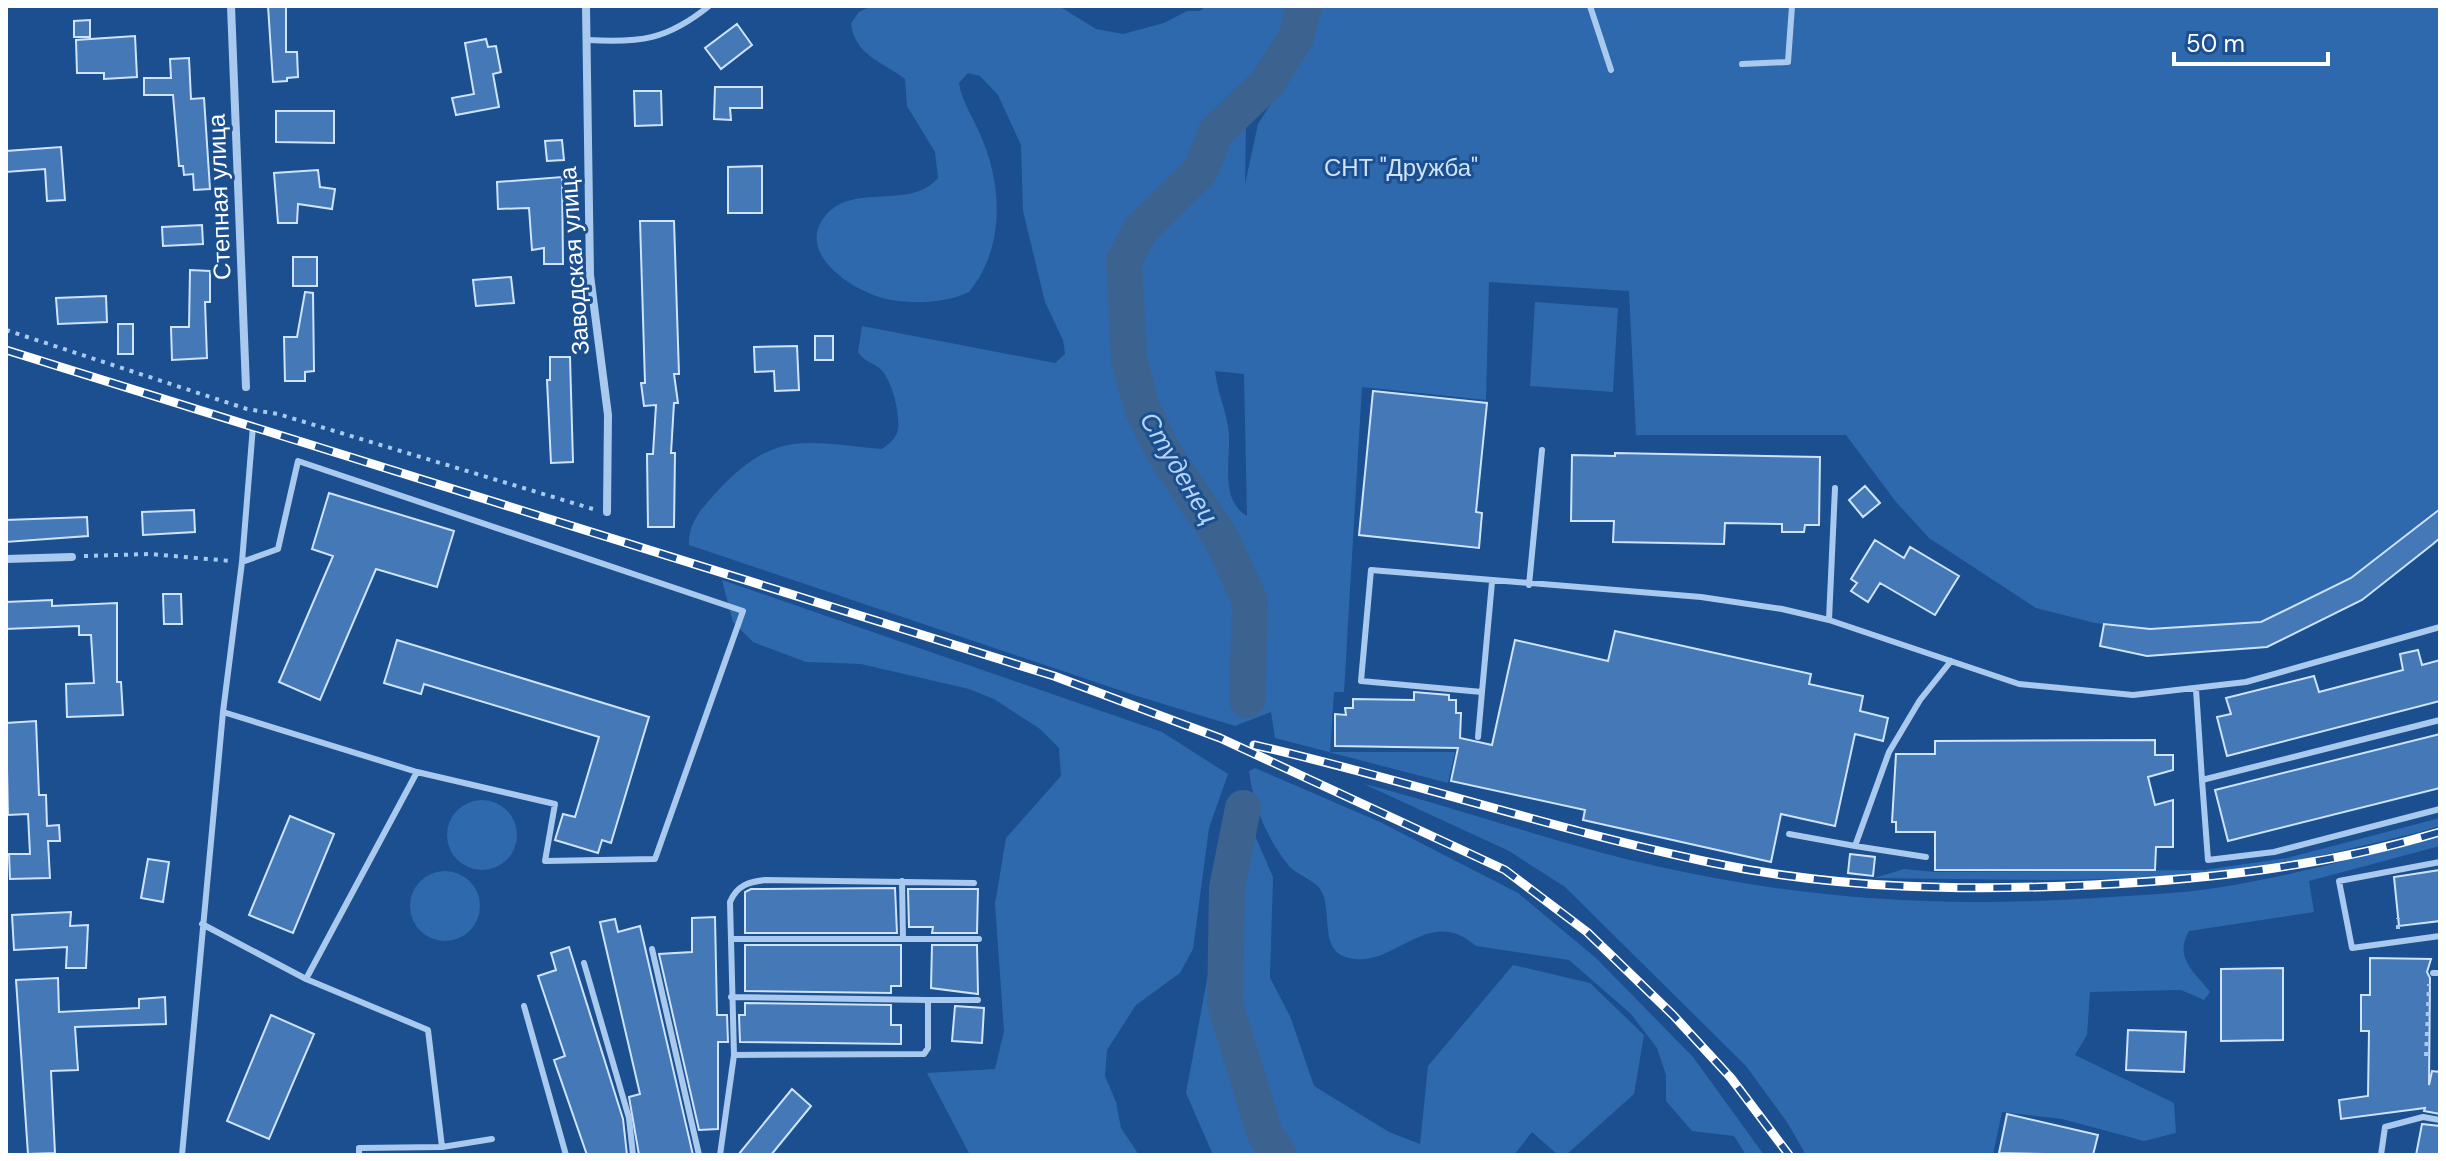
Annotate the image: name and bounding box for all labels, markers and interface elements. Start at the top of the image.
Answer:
scale bar [2174,16,2328,66]
text: 50 m [2186,28,2245,59]
street label: Степная улица [201,113,237,281]
park label: СНТ "Дружба" [1324,152,1478,183]
street label: Заводская улица [552,165,596,356]
water label: Студенец [1132,406,1226,530]

